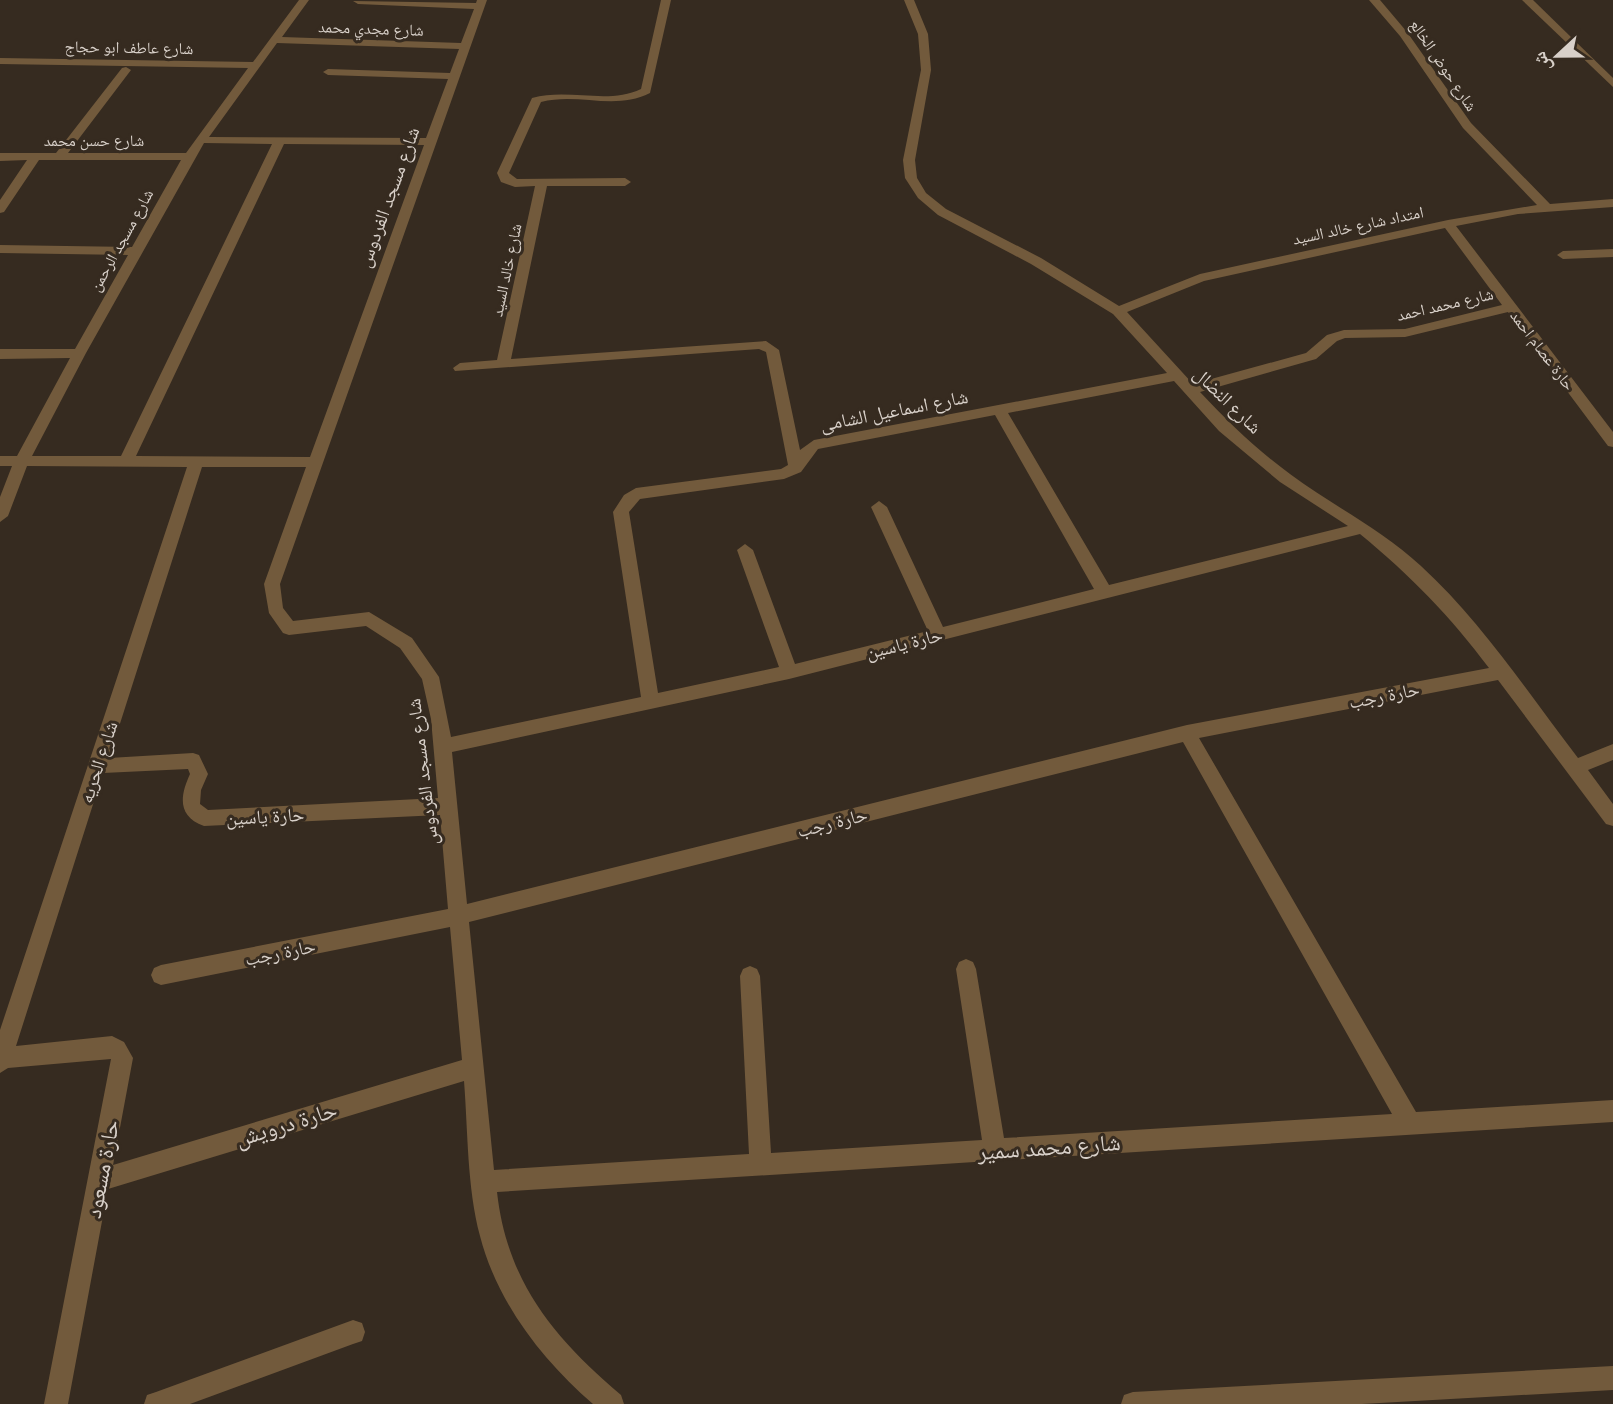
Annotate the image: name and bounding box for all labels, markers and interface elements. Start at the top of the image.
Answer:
street label: شارع حوض الخالع [1405,16,1481,115]
street label: شارع مجدي محمد [318,17,424,43]
north arrow [1522,21,1592,91]
street label: شارع عاطف ابو حجاج [65,37,193,59]
text: ش [1527,49,1556,76]
street label: شارع مسجد الفردوس [352,124,425,271]
street label: شارع حسن محمد [44,131,144,151]
street label: شارع مسجد الرحمن [85,186,158,295]
street label: امتداد شارع خالد السيد [1291,202,1425,250]
street label: شارع خالد السيد [487,222,527,319]
street label: شارع محمد احمد [1395,284,1495,326]
street label: حارة عصام احمد [1506,307,1579,395]
street label: شارع النضال [1189,362,1266,438]
street label: شارع اسماعيل الشامى [818,385,970,436]
street label: حارة ياسين [863,623,945,664]
street label: حارة رجب [1347,677,1421,714]
street label: شارع مسجد الفردوس [402,697,443,847]
street label: شارع الحريه [74,718,123,806]
street label: حارة ياسين [225,803,305,830]
street label: حارة رجب [795,803,870,842]
street label: حارة رجب [243,934,317,971]
street label: حارة درويش [232,1095,340,1153]
street label: حارة مسعود [79,1117,124,1220]
street label: شارع محمد سمير [976,1128,1122,1167]

